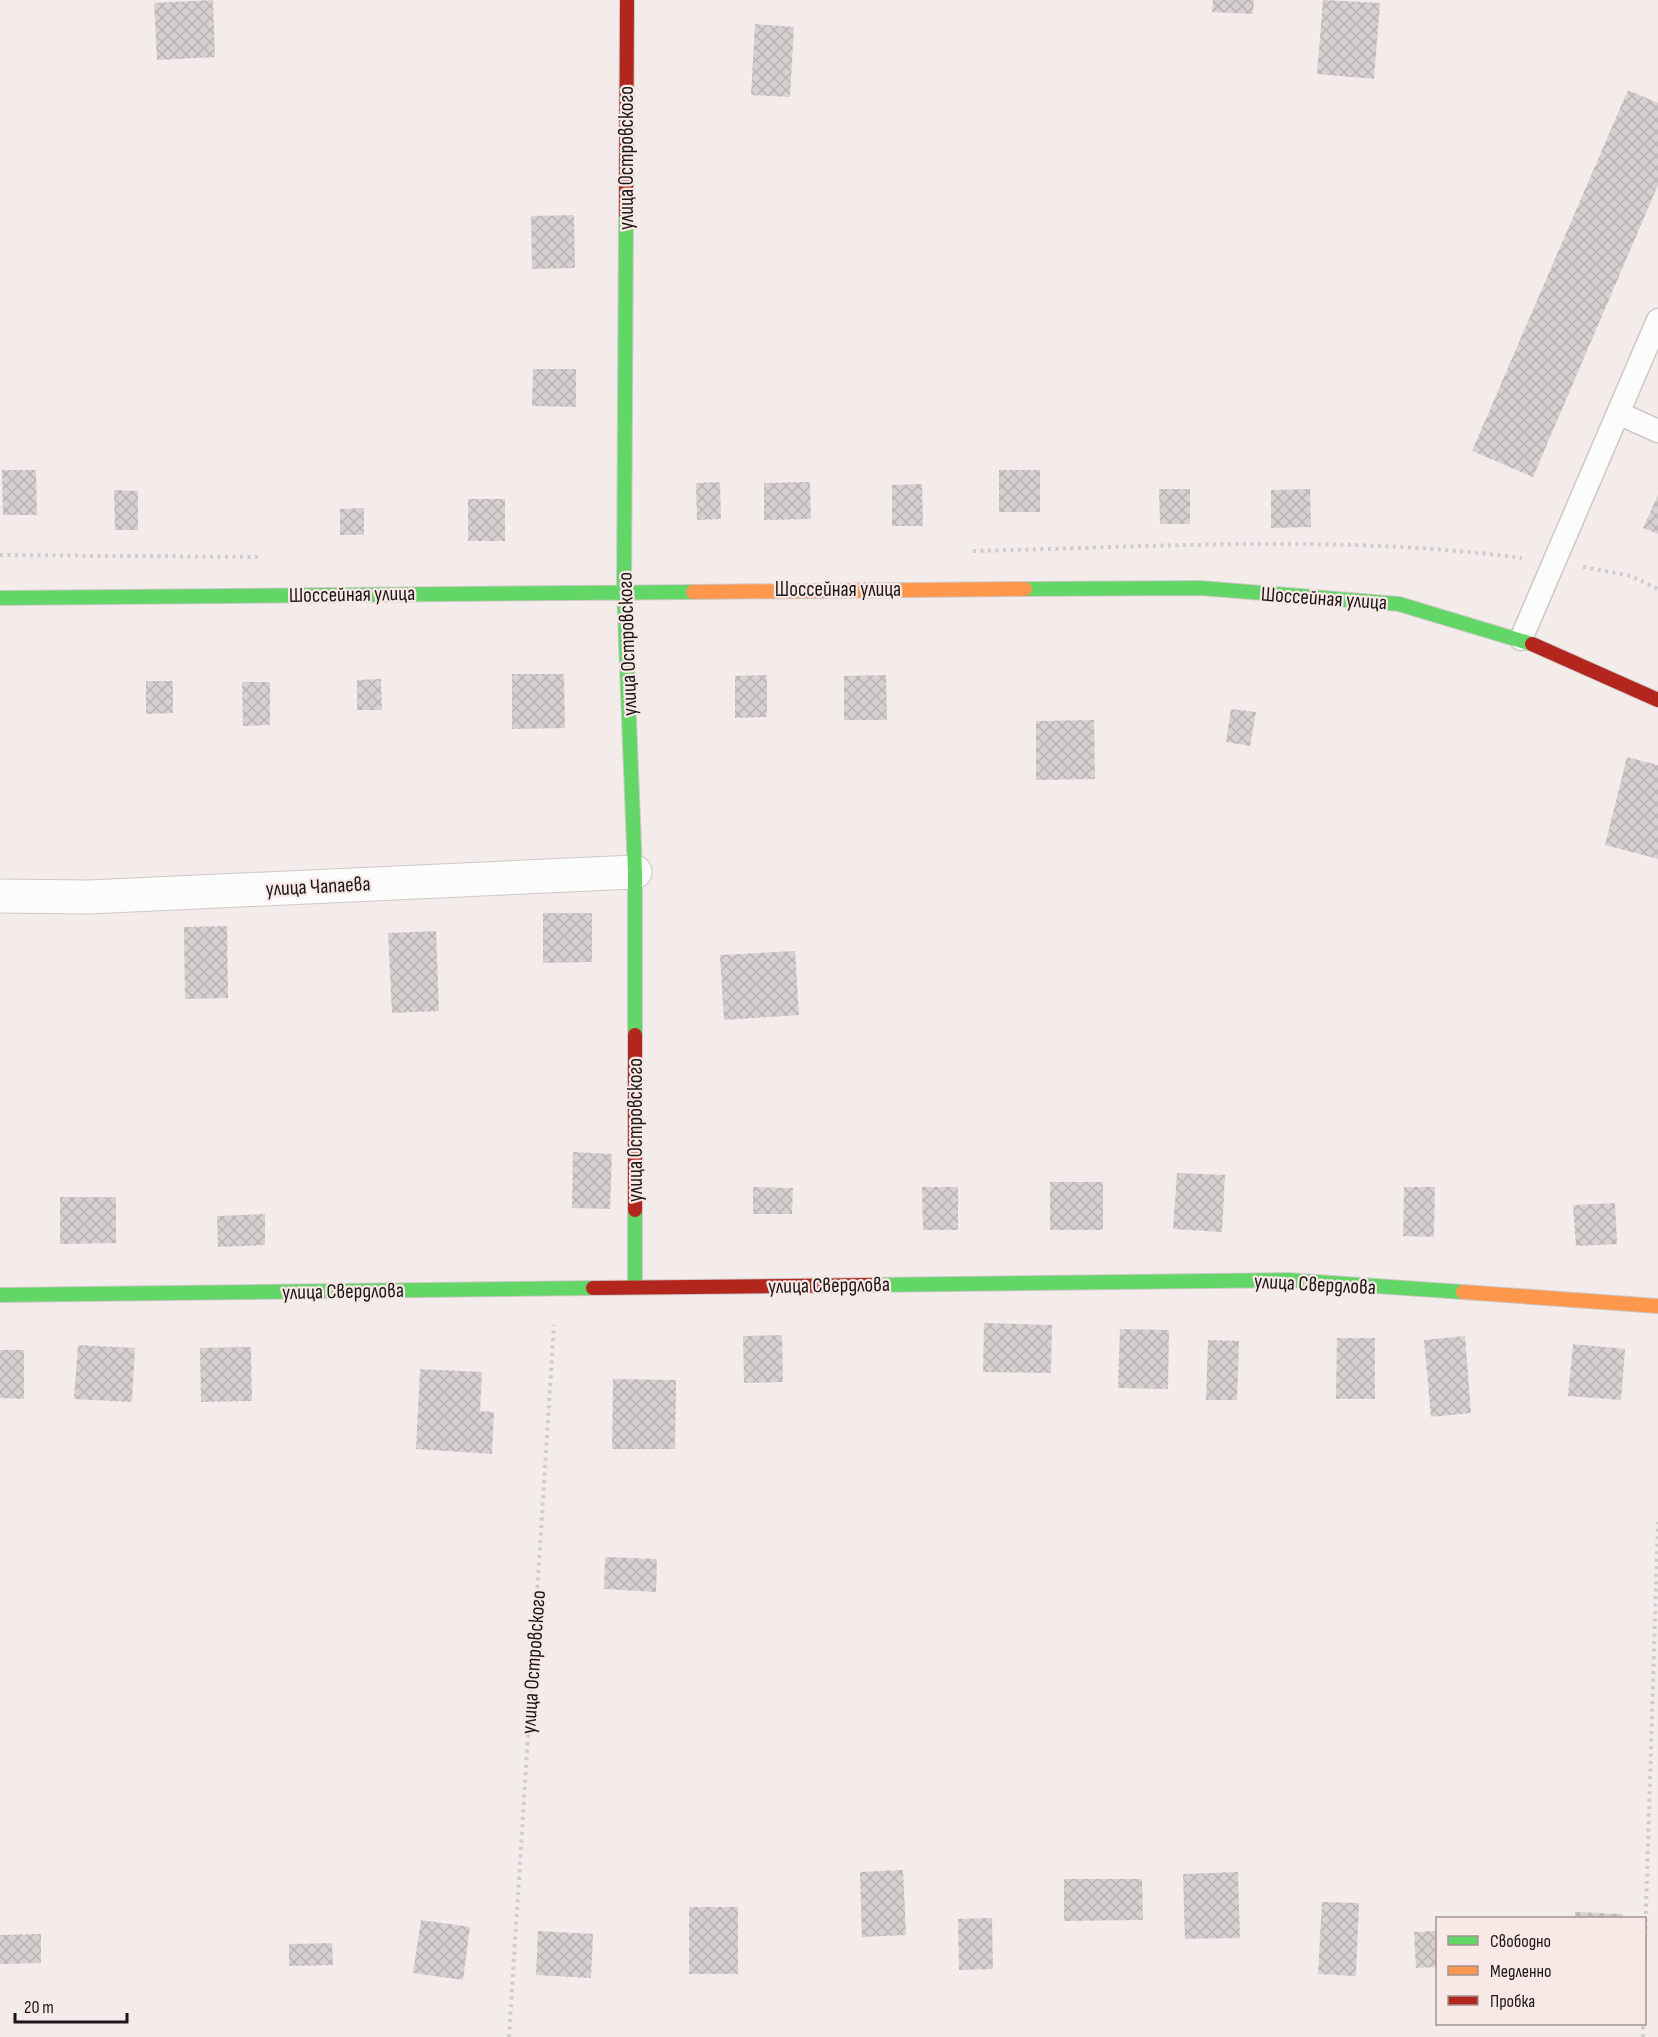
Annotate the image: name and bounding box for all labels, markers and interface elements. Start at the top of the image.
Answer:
street label: улица Островского [614,86,639,230]
street label: улица Островского [612,572,643,716]
street label: Шоссейная улица [775,577,901,602]
street label: Шоссейная улица [289,581,415,608]
street label: Шоссейная улица [1260,582,1388,615]
street label: улица Чапаева [265,871,371,902]
street label: улица Островского [623,1058,648,1202]
street label: улица Свердлова [1253,1269,1377,1300]
street label: улица Свердлова [768,1272,890,1299]
street label: улица Свердлова [282,1278,404,1305]
street label: улица Островского [516,1589,551,1735]
legend [1436,1917,1646,2025]
text: Свободно [1490,1931,1551,1952]
text: Медленно [1490,1961,1552,1982]
scale bar [15,1986,128,2024]
text: Пробка [1490,1991,1535,2012]
text: 20 m [24,1997,54,2018]

